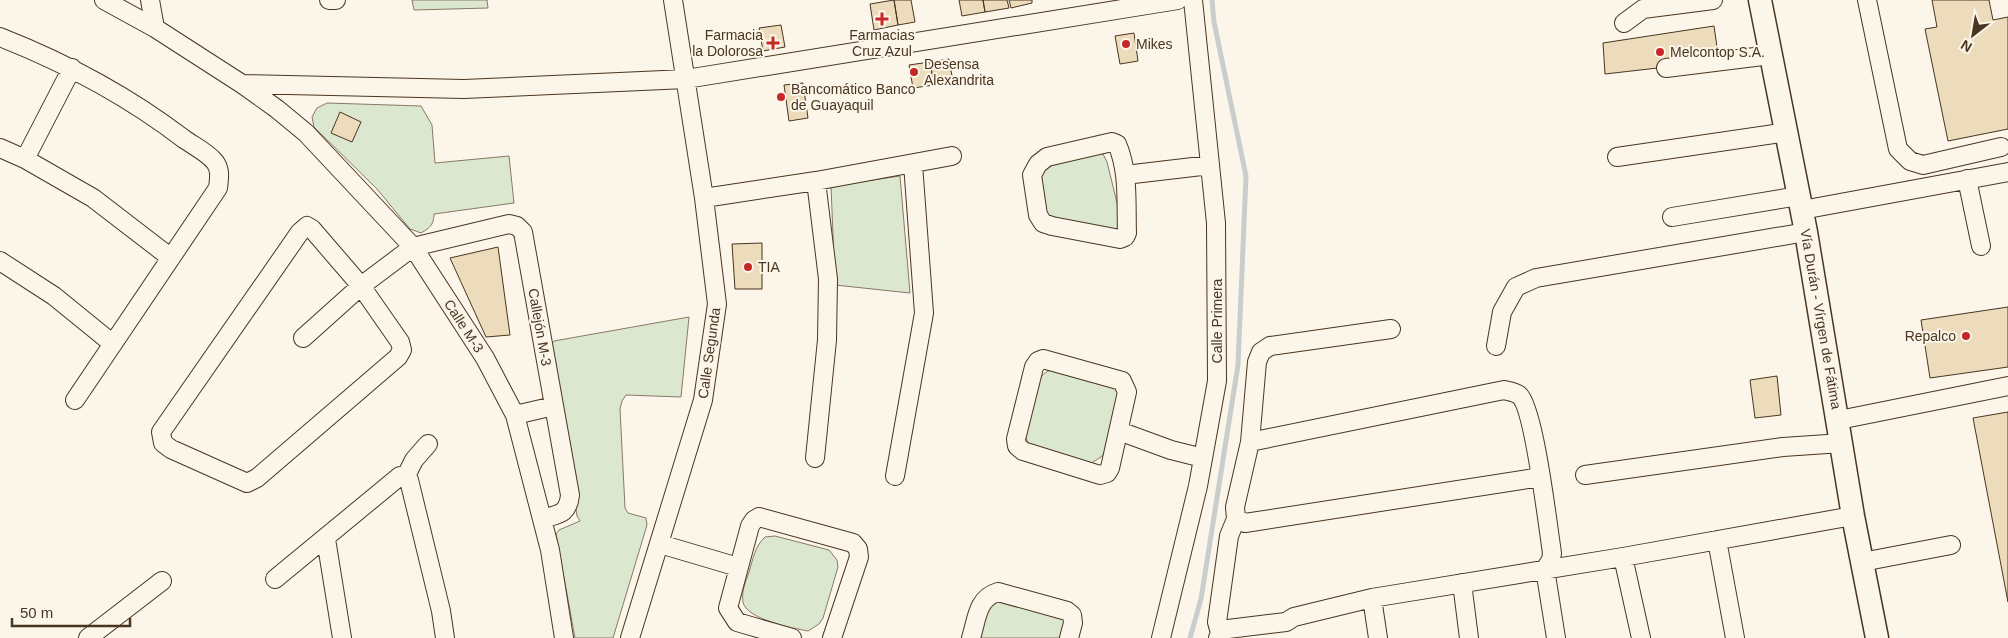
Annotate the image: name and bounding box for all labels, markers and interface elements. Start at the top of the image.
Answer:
north arrow [1948,10,1998,60]
marker: Farmacias Cruz Azul [876,13,888,25]
place label: Farmacia la Dolorosa [692,27,763,59]
place label: Farmacias Cruz Azul [849,27,915,59]
place label: Mikes [1136,36,1173,52]
marker: Farmacia la Dolorosa [767,37,779,49]
text: N [1958,37,1975,56]
marker: Mikes [1120,38,1132,50]
place label: Melcontop S.A. [1670,44,1765,60]
marker: Melcontop S.A. [1654,46,1666,58]
place label: Desensa Alexandrita [924,56,994,88]
marker: Desensa Alexandrita [908,66,920,78]
place label: Bancomático Banco de Guayaquil [791,81,916,113]
marker: Bancomático Banco de Guayaquil [775,91,787,103]
street label: Vía Durán - Vírgen de Fátima [1797,228,1845,411]
place label: TIA [758,259,780,275]
marker: TIA [742,261,754,273]
street label: Calle Primera [1209,278,1225,363]
street label: Callejón M-3 [525,287,555,367]
street label: Calle M-3 [441,297,487,356]
street label: Calle Segunda [695,306,723,400]
place label: Repalco [1905,328,1956,344]
marker: Repalco [1960,330,1972,342]
scale bar [12,596,130,628]
text: 50 m [20,604,53,621]

